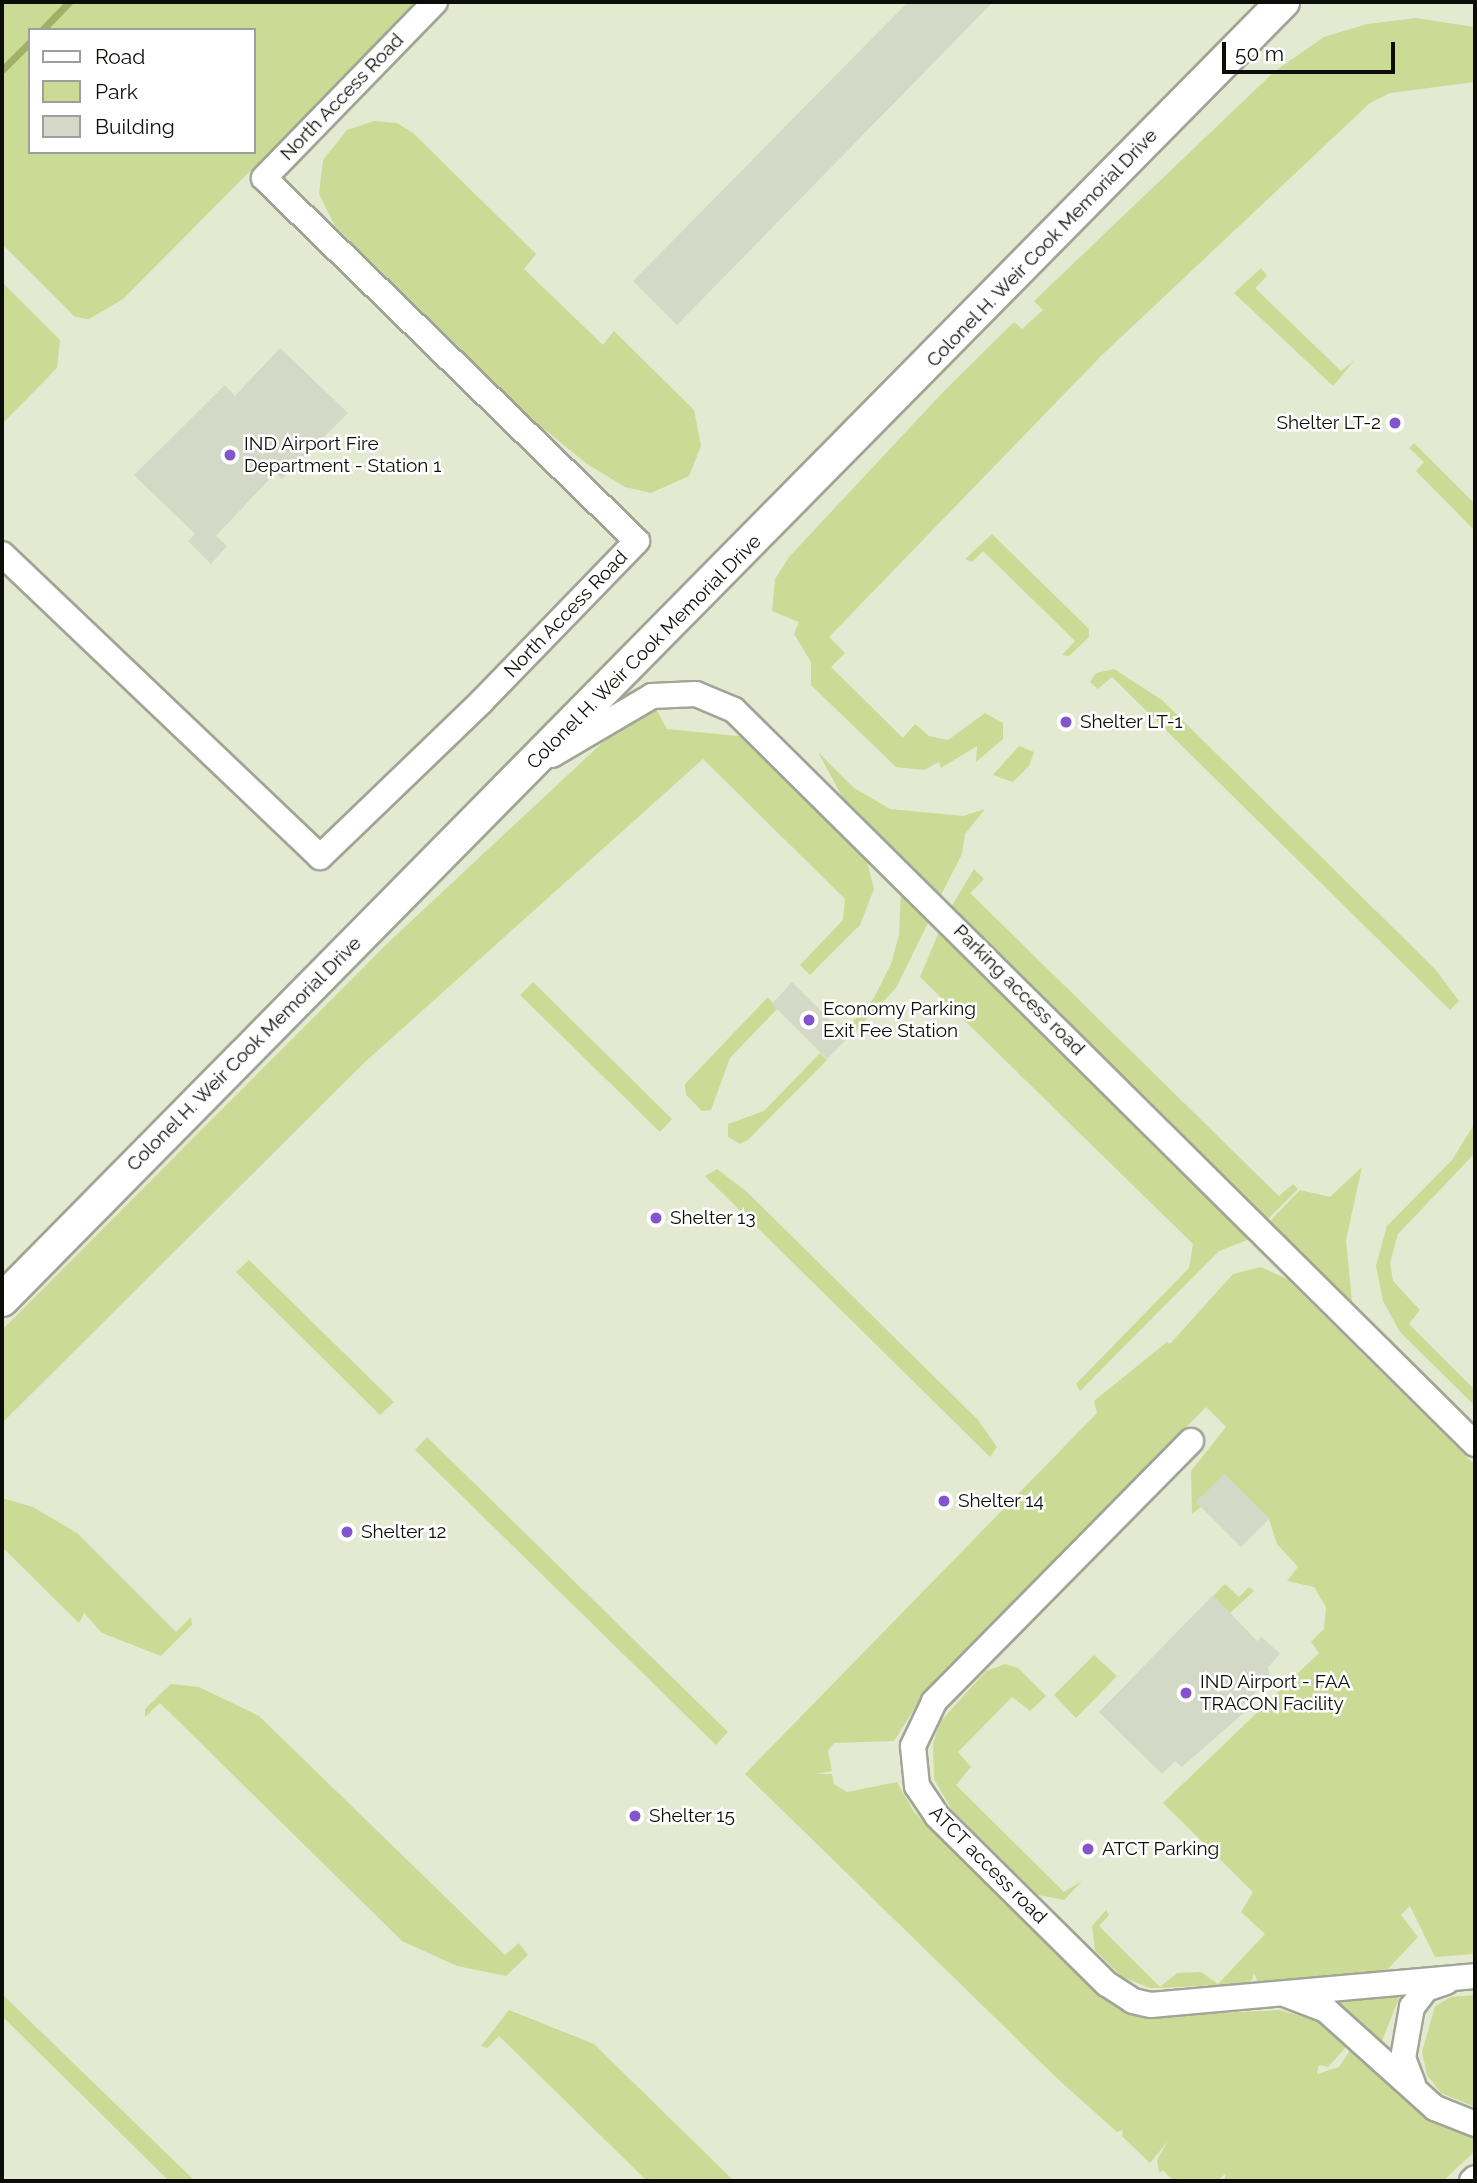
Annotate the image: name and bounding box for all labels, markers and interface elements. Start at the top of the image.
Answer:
legend [28,28,256,154]
scale bar [1225,28,1398,72]
street label: North Access Road [275,29,409,165]
text: 50 m [1235,41,1284,66]
text: Road [95,44,145,69]
text: Park [95,79,138,104]
text: Building [95,114,175,139]
street label: Colonel H. Weir Cook Memorial Drive [921,123,1163,373]
place label: Shelter LT-2 [1276,412,1381,434]
marker: Shelter LT-2 [1387,415,1403,431]
place label: IND Airport Fire Department - Station 1 [244,433,441,477]
marker: IND Airport Fire Department - Station 1 [222,447,238,463]
street label: Colonel H. Weir Cook Memorial Drive [521,529,767,775]
street label: North Access Road [499,546,633,682]
place label: Shelter LT-1 [1080,711,1183,733]
marker: Shelter LT-1 [1058,714,1074,730]
street label: Parking access road [949,920,1089,1060]
street label: Colonel H. Weir Cook Memorial Drive [121,931,367,1177]
place label: Economy Parking Exit Fee Station [823,998,976,1042]
marker: Economy Parking Exit Fee Station [801,1012,817,1028]
place label: Shelter 13 [670,1207,756,1229]
marker: Shelter 13 [648,1210,664,1226]
place label: Shelter 14 [958,1490,1044,1512]
marker: Shelter 14 [936,1493,952,1509]
place label: Shelter 12 [361,1521,447,1543]
marker: Shelter 12 [339,1524,355,1540]
place label: IND Airport - FAA TRACON Facility [1200,1671,1351,1715]
marker: IND Airport - FAA TRACON Facility [1178,1685,1194,1701]
street label: ATCT access road [924,1801,1052,1929]
place label: Shelter 15 [649,1805,735,1827]
marker: Shelter 15 [627,1808,643,1824]
place label: ATCT Parking [1102,1838,1220,1860]
marker: ATCT Parking [1080,1841,1096,1857]

